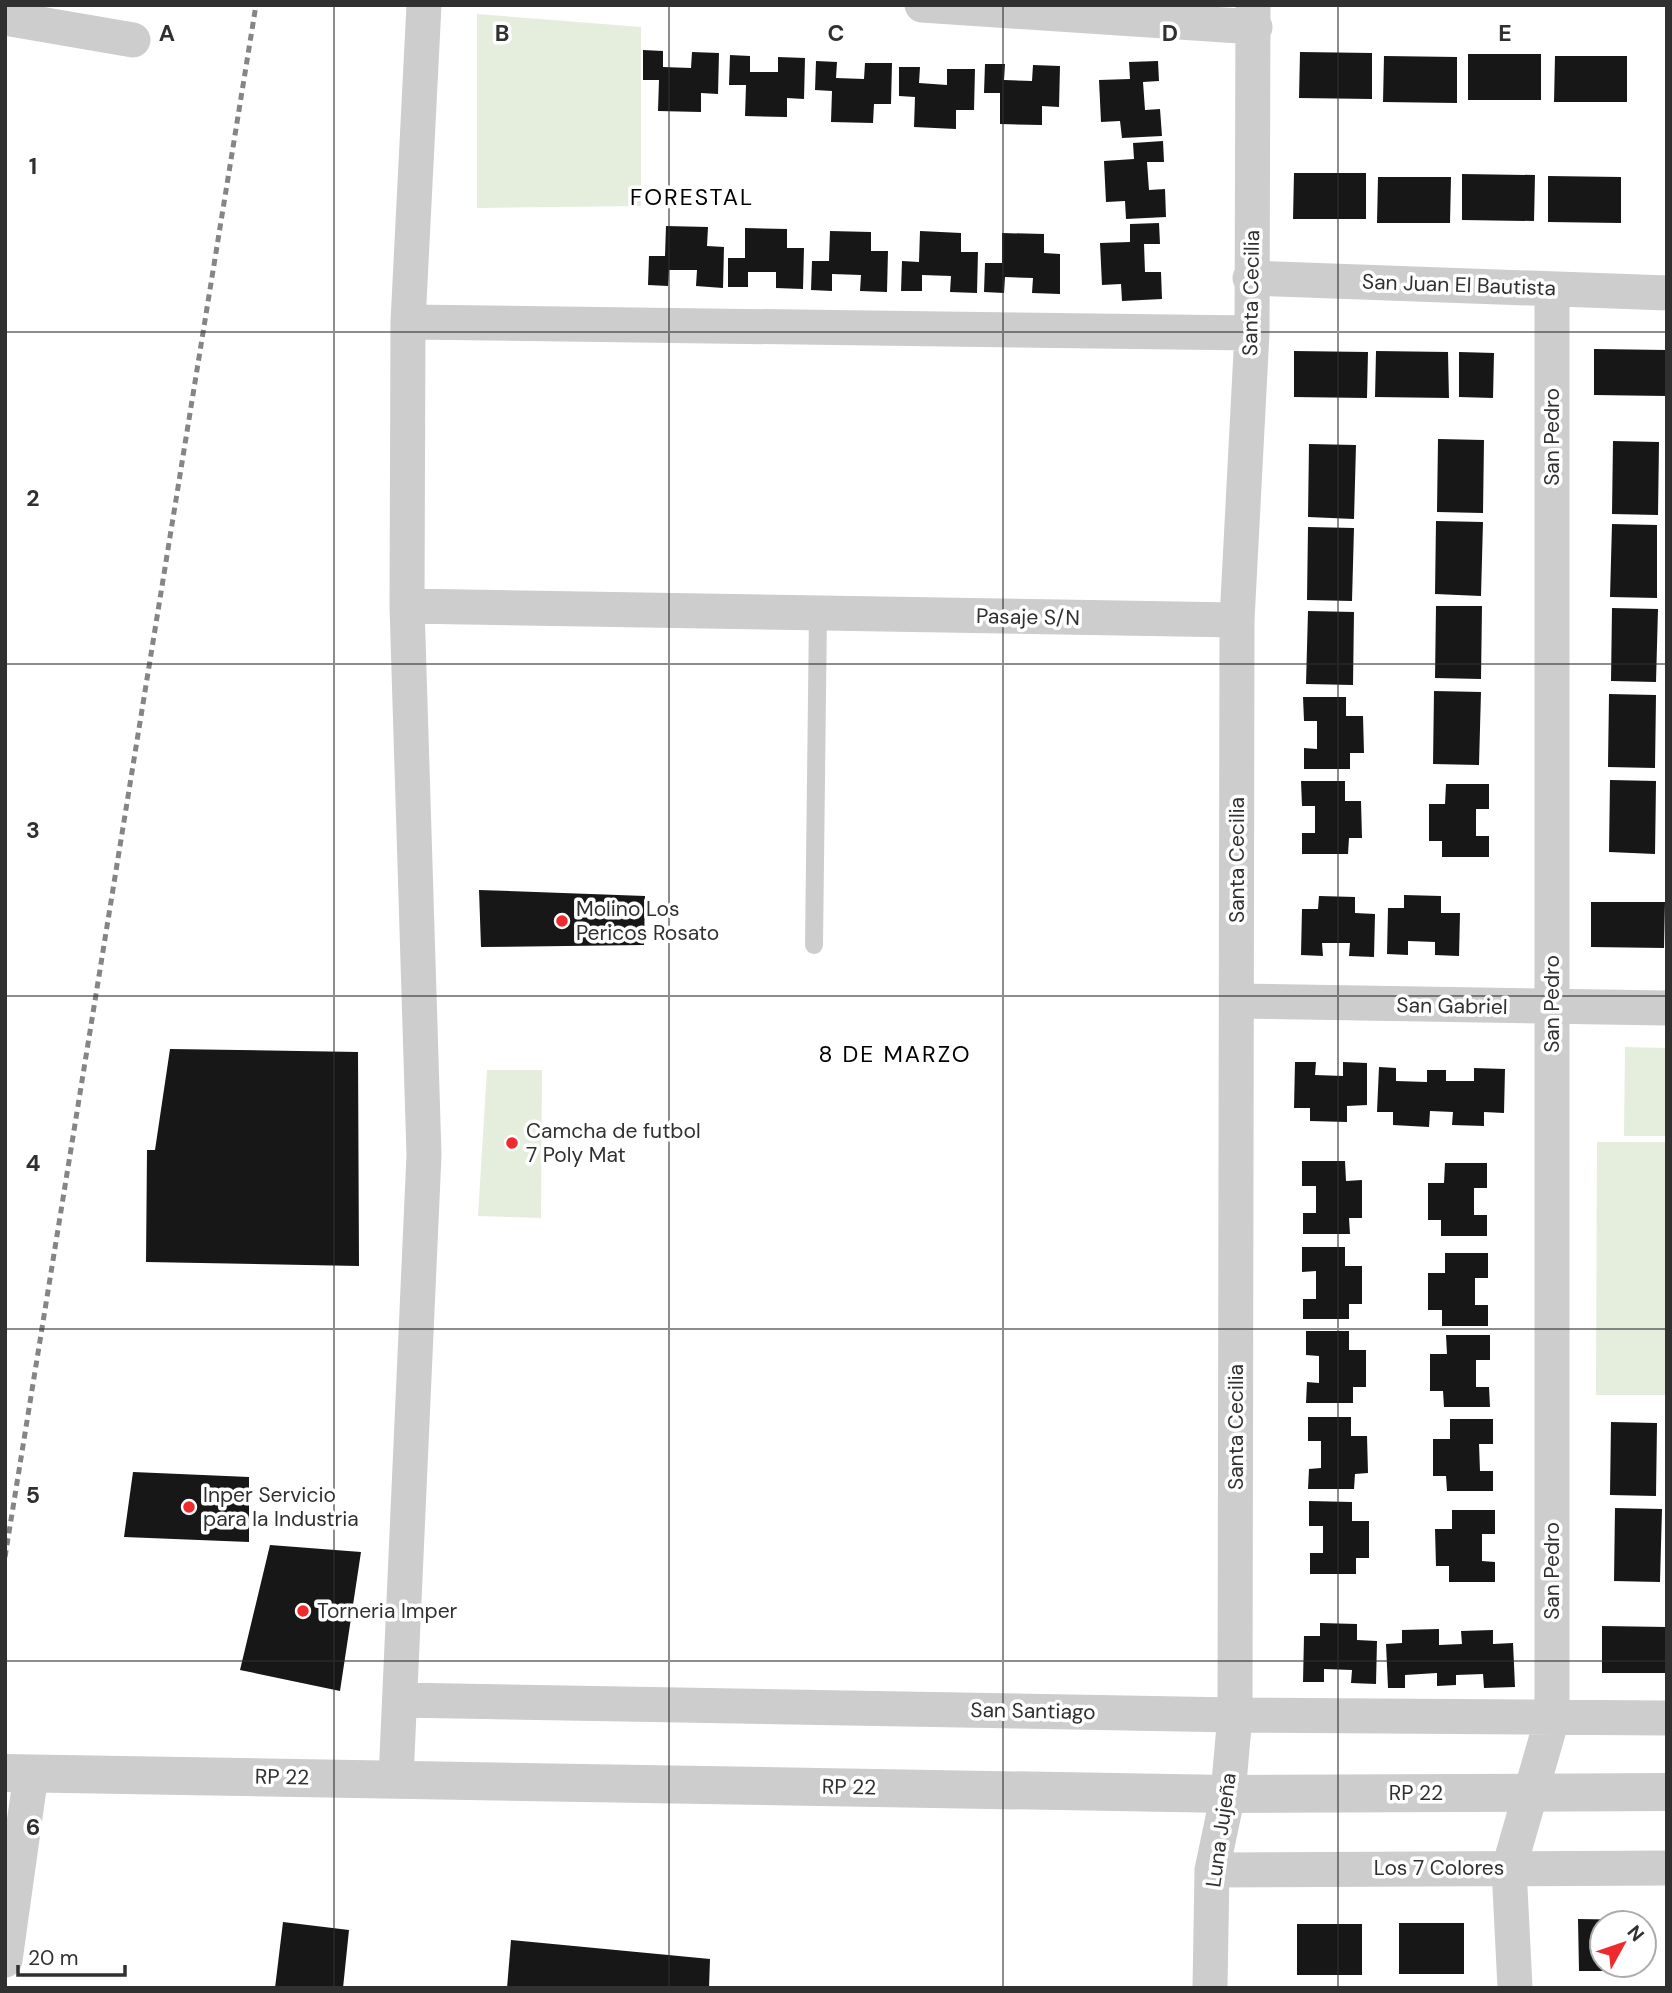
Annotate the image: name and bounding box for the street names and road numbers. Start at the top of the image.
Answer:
street label: Santa Cecilia [1236,230,1266,356]
street label: San Juan El Bautista [1362,268,1556,302]
street label: San Pedro [1538,388,1566,486]
street label: Pasaje S/N [976,602,1080,632]
street label: Santa Cecilia [1223,797,1251,923]
street label: San Pedro [1538,955,1566,1053]
street label: San Gabriel [1396,991,1508,1021]
street label: Santa Cecilia [1222,1364,1250,1490]
street label: San Pedro [1538,1522,1566,1620]
street label: San Santiago [970,1696,1096,1726]
street label: RP 22 [255,1763,309,1791]
street label: Luna Jujeña [1199,1771,1243,1889]
street label: RP 22 [822,1773,876,1801]
street label: RP 22 [1389,1779,1443,1807]
street label: Los 7 Colores [1374,1854,1504,1882]

